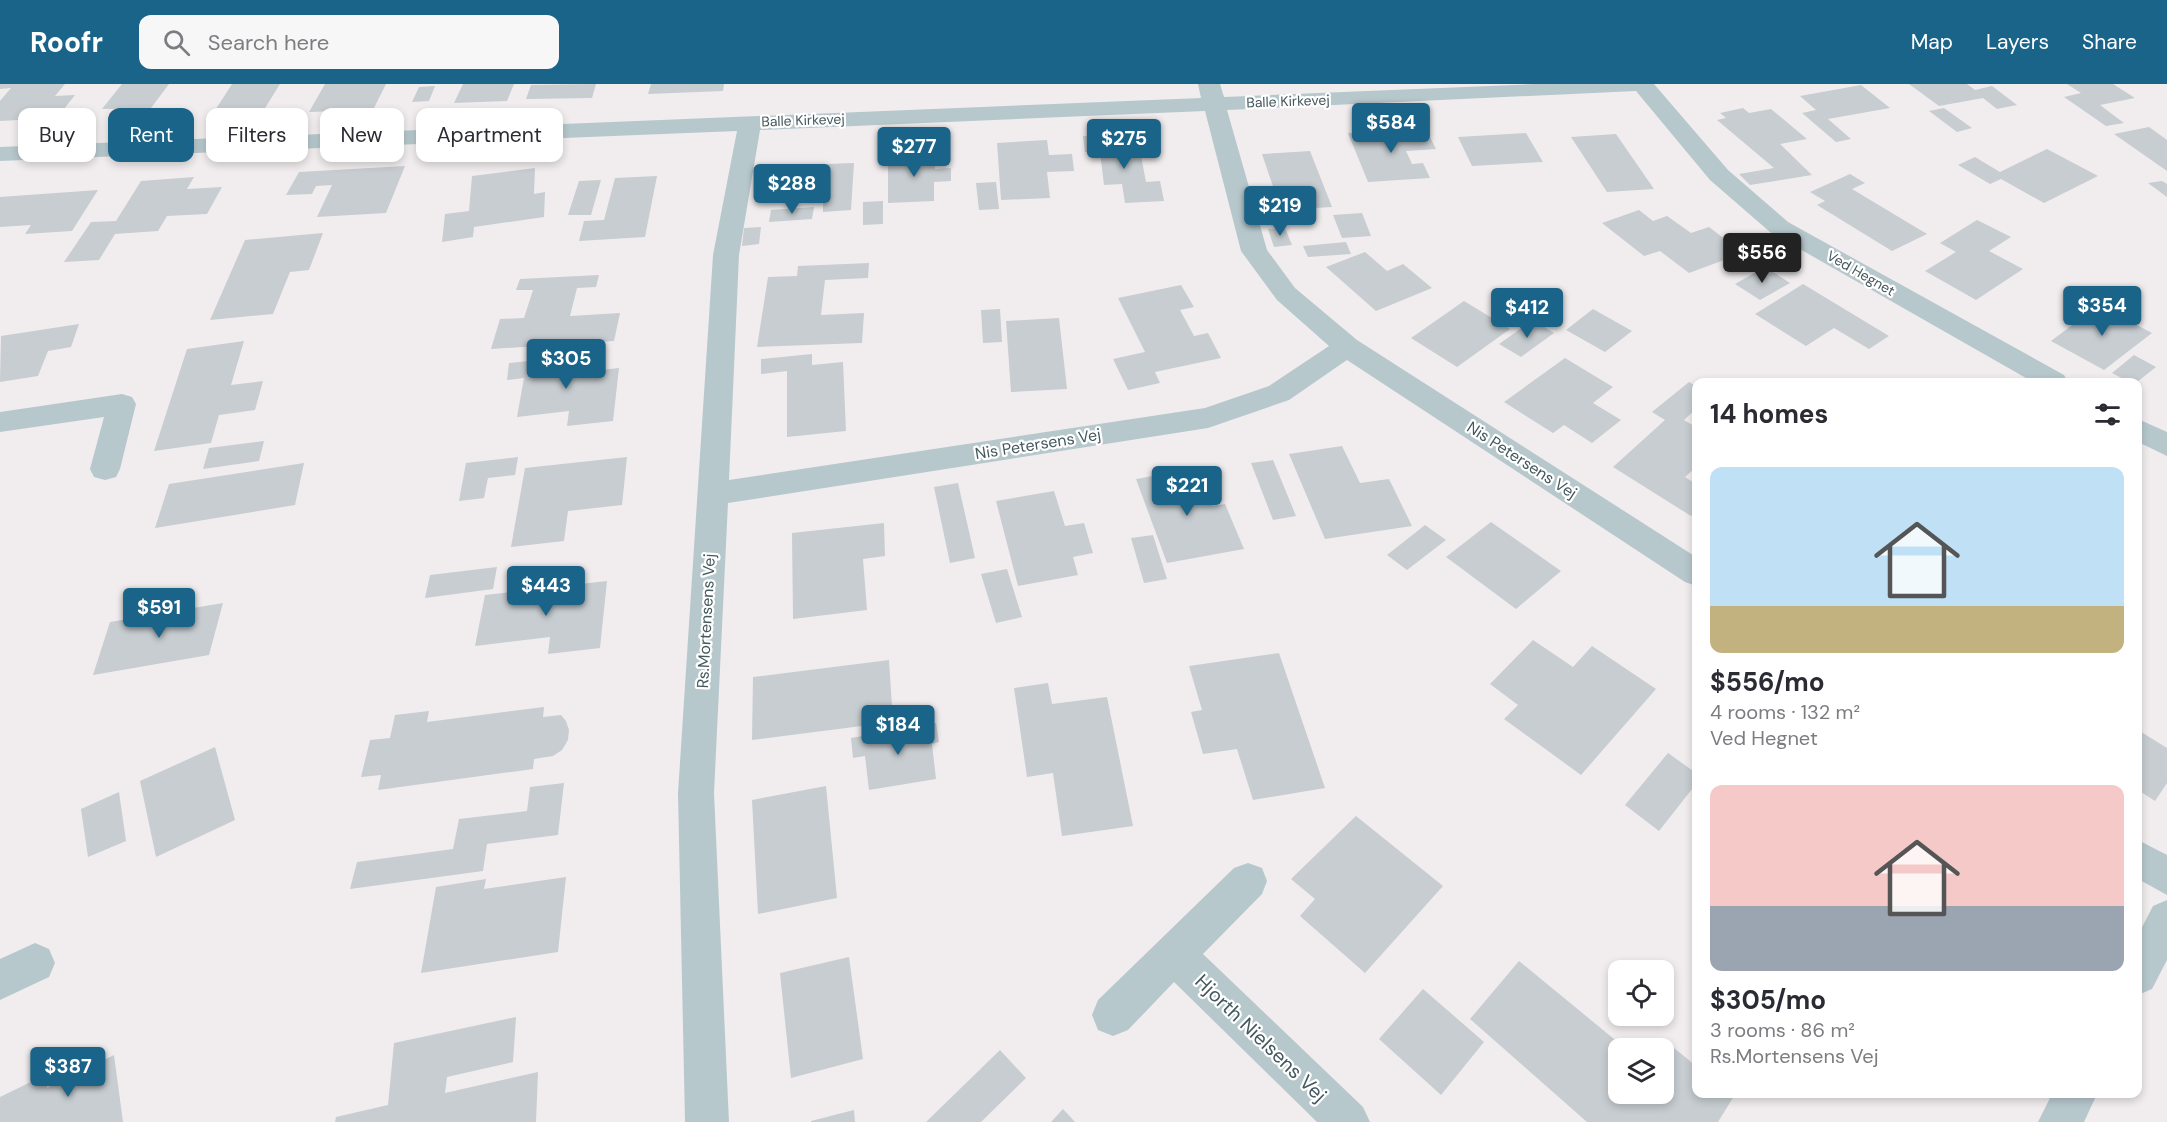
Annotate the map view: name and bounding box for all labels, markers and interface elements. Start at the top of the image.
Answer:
search box [139,15,559,69]
text: Roofr [30,24,103,61]
icon: search [160,26,193,59]
text: Search here [208,28,329,57]
text: Map [1911,28,1953,56]
text: Layers [1986,28,2049,56]
text: Share [2082,28,2137,56]
street label: Balle Kirkevej [1246,91,1330,111]
pin: $584 [1355,103,1427,154]
chip: Buy [18,108,96,162]
chip: Rent [108,108,194,162]
chip: Filters [206,108,308,162]
chip: New [320,108,404,162]
chip: Apartment [416,108,563,162]
text: $584 [1366,109,1416,135]
street label: Balle Kirkevej [761,110,845,130]
pin: $275 [1088,119,1160,170]
text: $275 [1101,125,1147,151]
pin: $277 [878,127,950,178]
text: $277 [892,133,936,159]
pin: $288 [756,164,828,215]
text: $288 [768,170,816,196]
pin: $219 [1244,186,1316,237]
text: $219 [1258,192,1302,218]
pin: $556 [1726,233,1798,284]
text: $556 [1737,239,1787,265]
street label: Ved Hegnet [1824,246,1898,300]
pin: $354 [2066,286,2138,337]
pin: $412 [1491,288,1563,339]
text: $354 [2077,292,2127,318]
text: $412 [1505,294,1549,320]
pin: $305 [530,339,602,390]
text: $305 [541,345,591,371]
text: 14 homes [1710,397,1828,431]
icon: filters [2091,398,2124,431]
street label: Nis Petersens Vej [1463,417,1581,503]
street label: Nis Petersens Vej [974,424,1102,464]
pin: $221 [1151,466,1223,517]
text: $221 [1166,472,1208,498]
icon: home [1863,506,1971,614]
street label: Rs.Mortensens Vej [692,553,720,689]
pin: $443 [510,566,582,617]
text: $443 [521,572,571,598]
pin: $591 [123,588,195,639]
text: $591 [137,594,181,620]
text: $556/mo [1710,665,1825,699]
text: 4 rooms · 132 m² [1710,699,1860,725]
pin: $184 [862,705,934,756]
text: $184 [875,711,921,737]
text: Ved Hegnet [1710,725,1818,751]
icon: home [1863,824,1971,932]
map controls [1608,960,1674,1104]
button: locate [1608,960,1674,1026]
street label: Hjorth Nielsens Vej [1190,968,1332,1108]
text: $305/mo [1710,983,1826,1017]
text: 3 rooms · 86 m² [1710,1017,1855,1043]
button: layers [1608,1038,1674,1104]
text: Rs.Mortensens Vej [1710,1043,1879,1069]
pin: $387 [32,1047,104,1098]
text: $387 [44,1053,92,1079]

